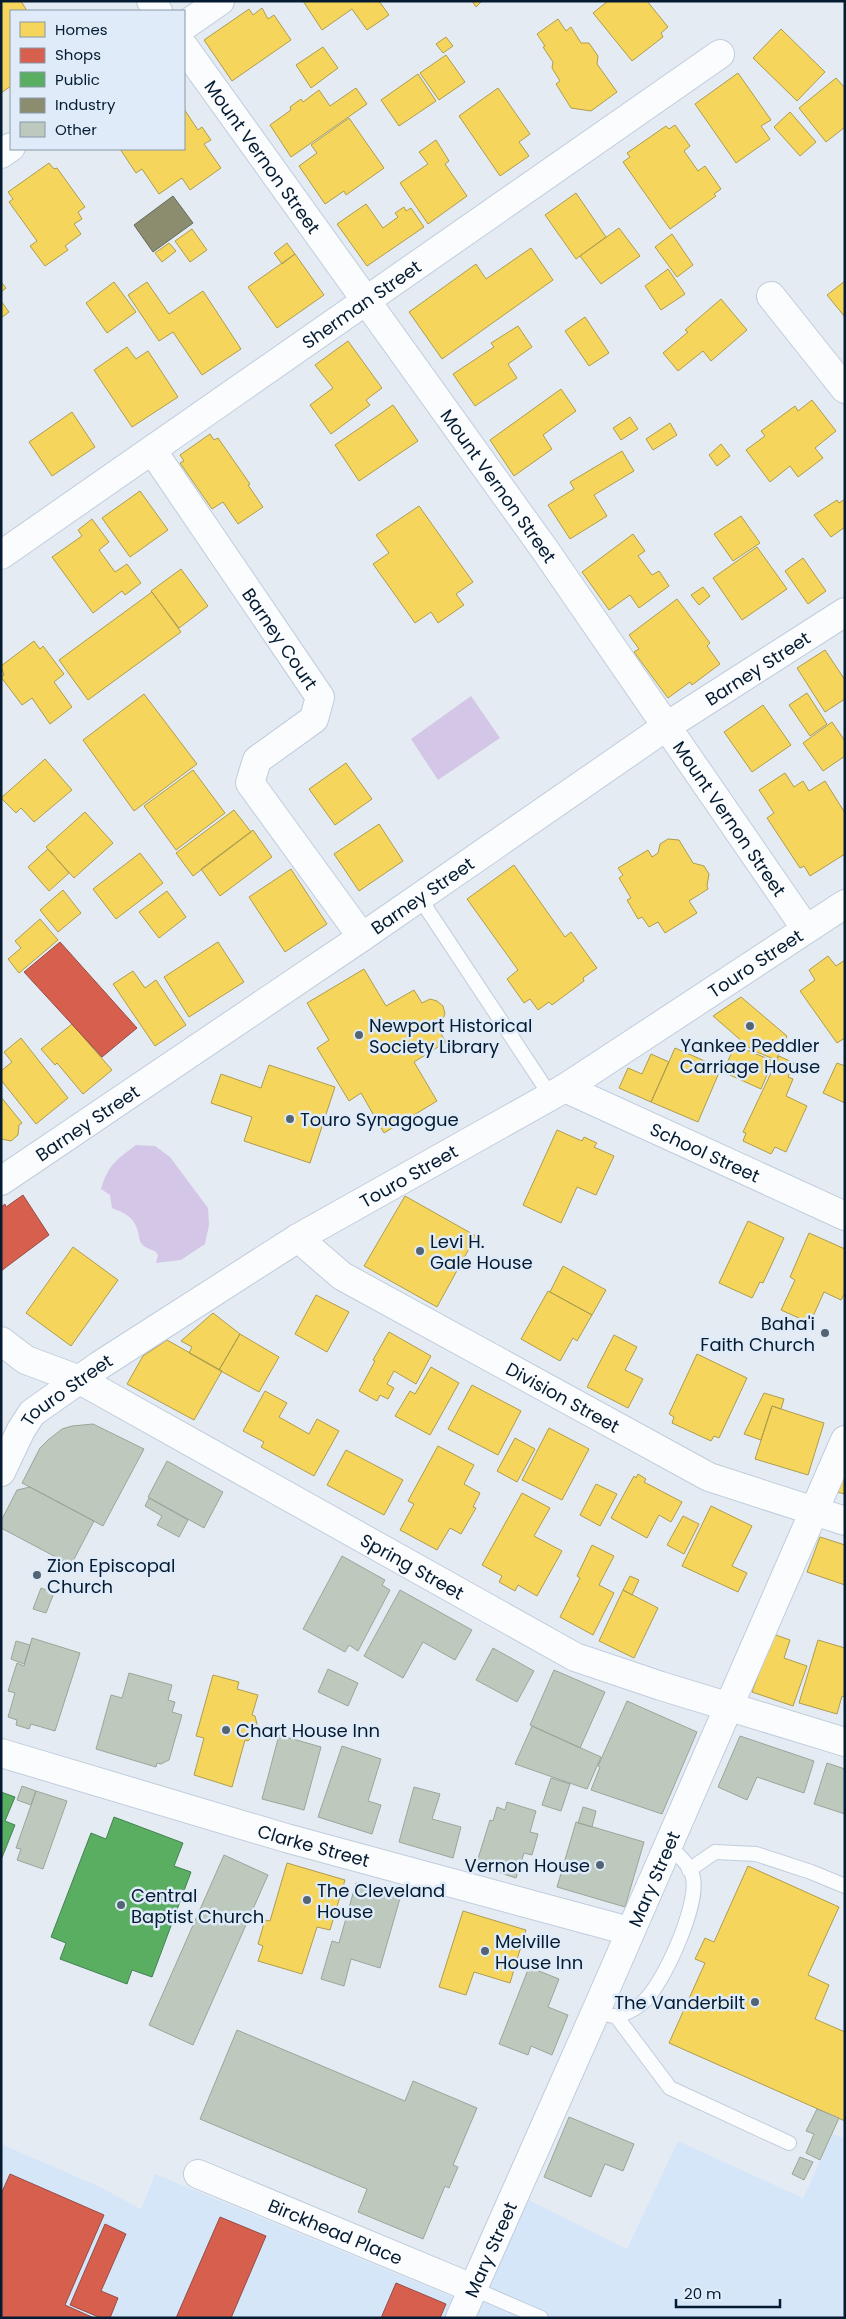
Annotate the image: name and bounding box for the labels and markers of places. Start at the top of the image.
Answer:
place label: Newport Historical Society Library [369,1013,532,1059]
marker: Yankee Peddler Carriage House [744,1020,756,1032]
marker: Newport Historical Society Library [353,1029,365,1041]
place label: Yankee Peddler Carriage House [680,1033,820,1079]
place label: Touro Synagogue [300,1107,459,1132]
marker: Touro Synagogue [284,1113,296,1125]
place label: Levi H. Gale House [430,1229,533,1275]
marker: Levi H. Gale House [414,1245,426,1257]
place label: Baha'i Faith Church [700,1311,815,1357]
marker: Baha'i Faith Church [819,1327,831,1339]
place label: Zion Episcopal Church [47,1553,175,1599]
marker: Zion Episcopal Church [31,1569,43,1581]
place label: Chart House Inn [236,1718,380,1743]
marker: Chart House Inn [220,1724,232,1736]
place label: Vernon House [465,1853,590,1878]
marker: Vernon House [594,1859,606,1871]
place label: The Cleveland House [317,1878,445,1924]
place label: Central Baptist Church [131,1883,264,1929]
marker: The Cleveland House [301,1894,313,1906]
marker: Central Baptist Church [115,1899,127,1911]
place label: Melville House Inn [495,1929,583,1975]
marker: Melville House Inn [479,1945,491,1957]
place label: The Vanderbilt [614,1990,745,2015]
marker: The Vanderbilt [749,1996,761,2008]

